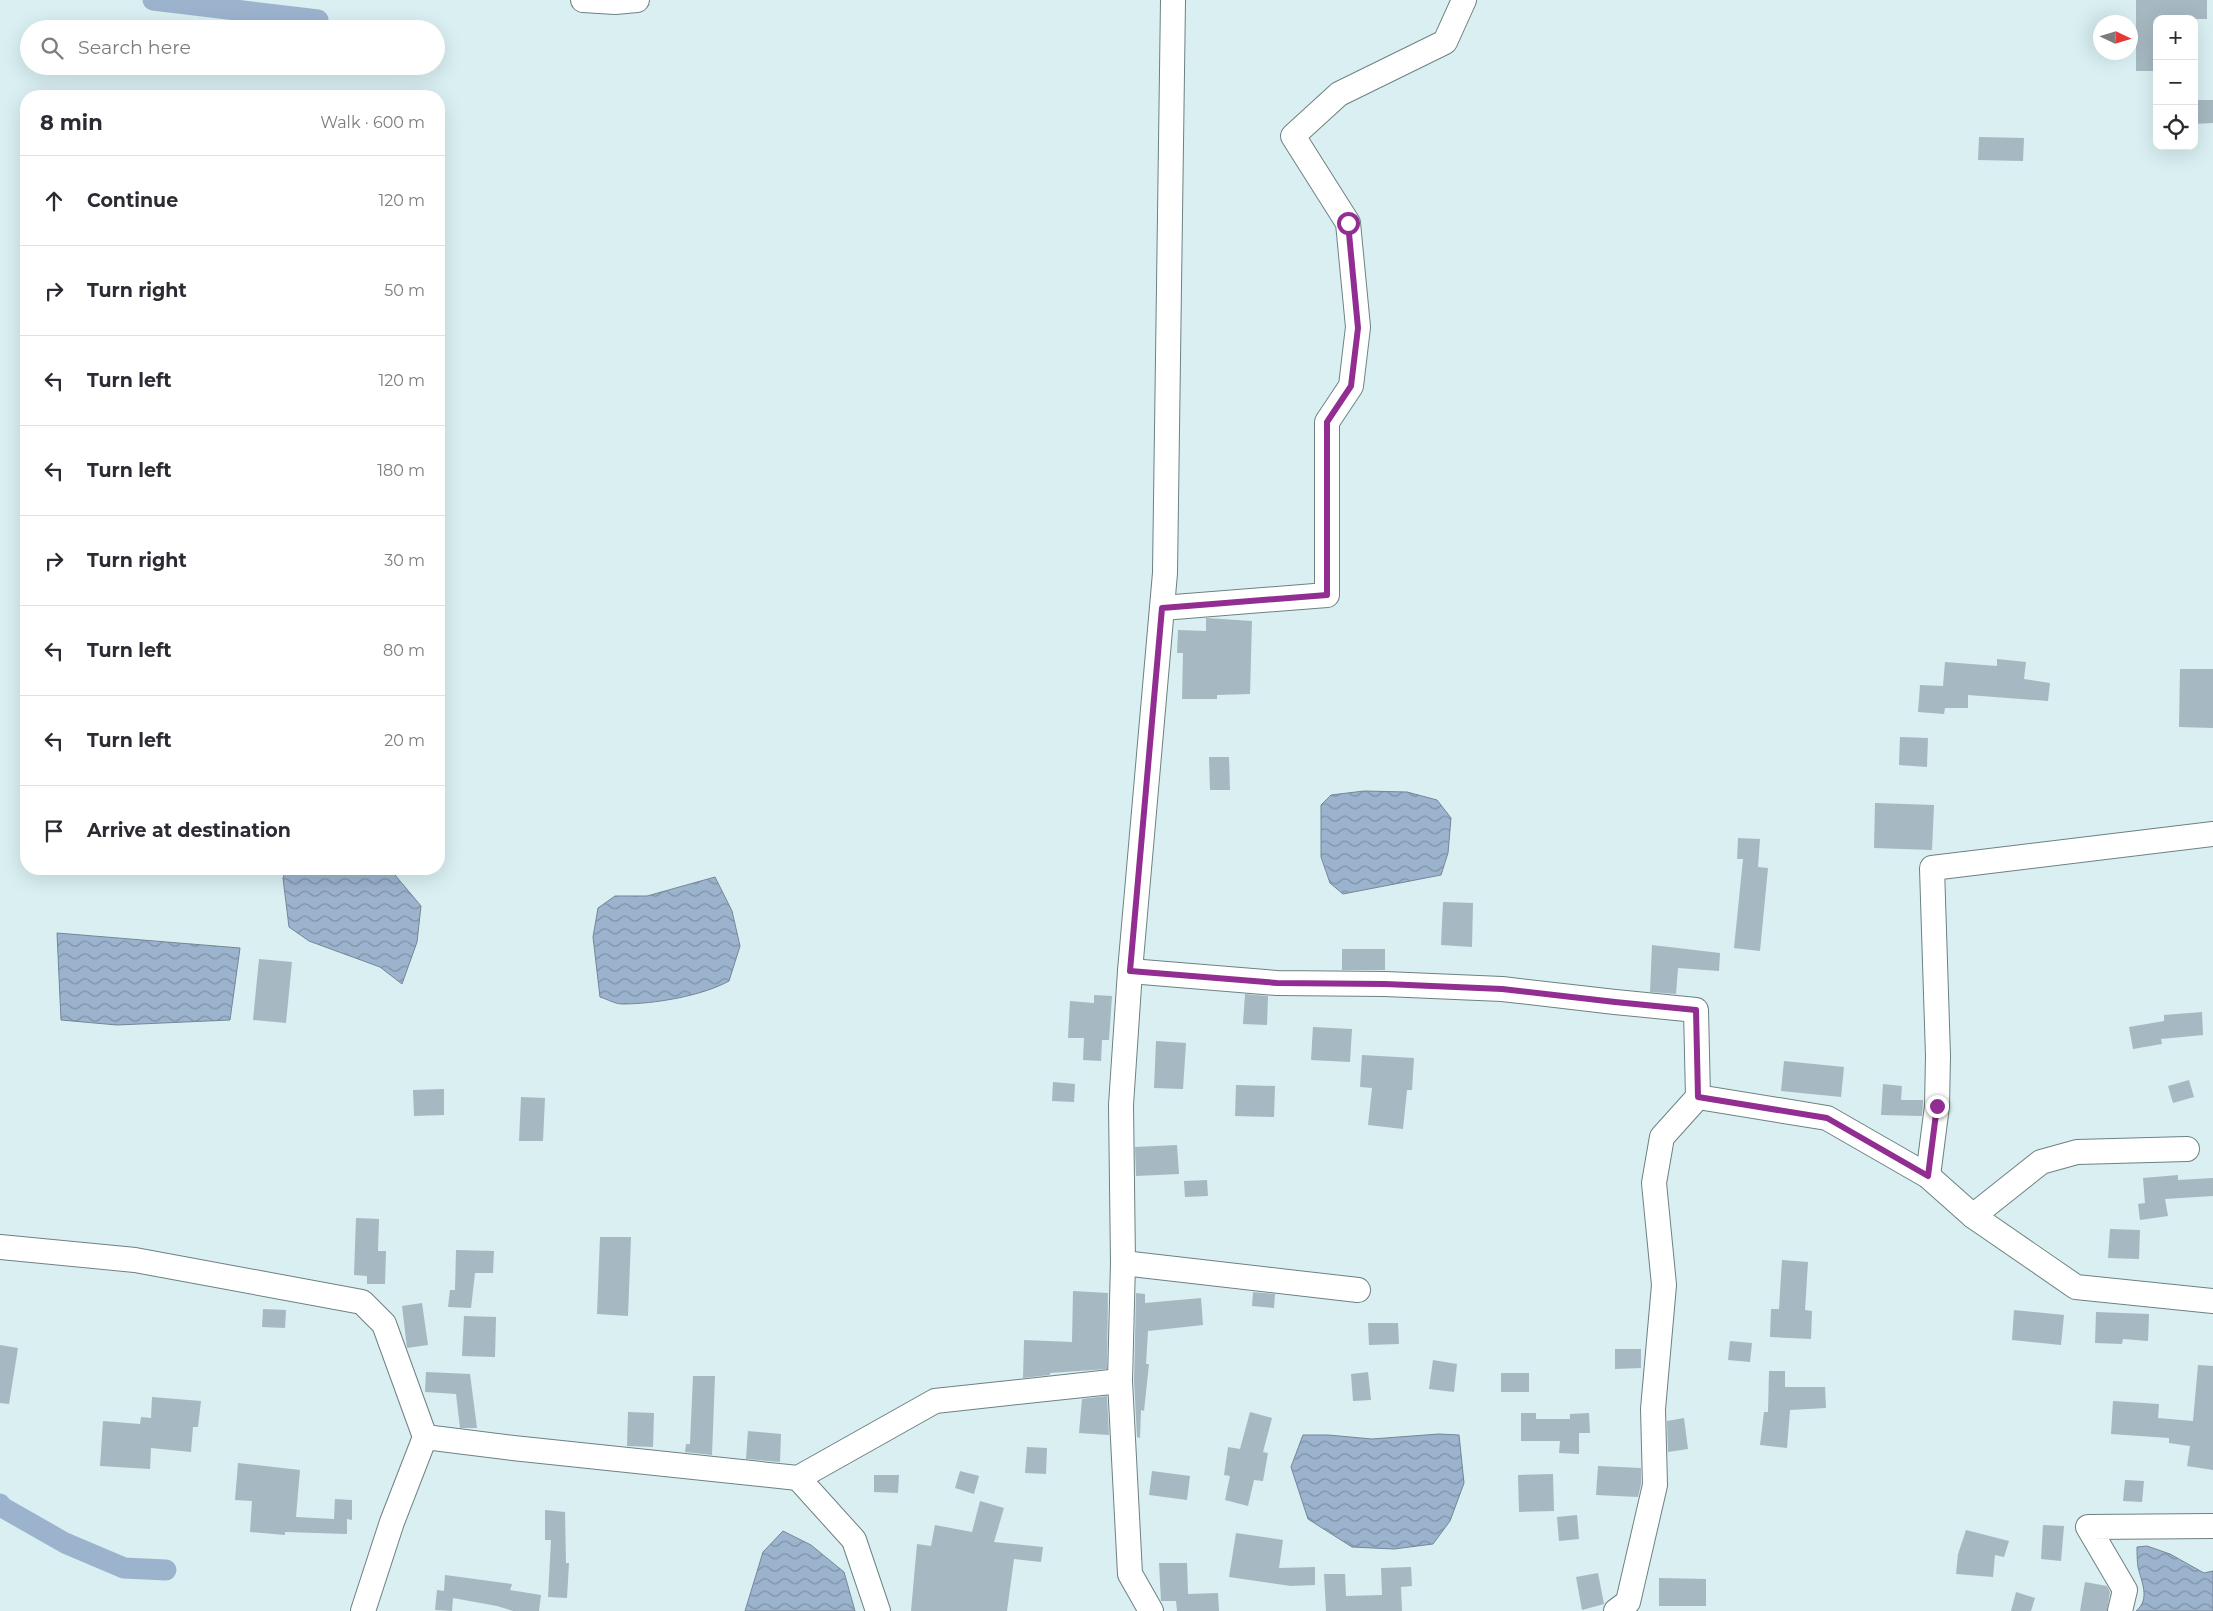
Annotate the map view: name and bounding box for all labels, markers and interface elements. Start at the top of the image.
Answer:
north arrow [2093,15,2138,60]
map controls [2153,15,2198,150]
button: + [2153,15,2198,60]
search box [20,20,445,75]
icon: search [38,34,66,62]
text: Search here [78,36,191,59]
button: − [2153,60,2198,105]
button: locate [2153,105,2198,150]
text: 8 min [40,110,103,135]
text: Walk · 600 m [320,113,425,132]
icon: ahead [40,187,68,215]
text: Continue [87,189,178,212]
text: 120 m [378,191,425,210]
route start [1337,212,1360,235]
icon: right [40,277,68,305]
text: Turn right [87,279,187,302]
text: 50 m [384,281,425,300]
icon: left [40,367,68,395]
text: Turn left [87,369,172,392]
text: 120 m [378,371,425,390]
icon: left [40,457,68,485]
text: Turn left [87,459,172,482]
text: 180 m [377,461,425,480]
icon: right [40,547,68,575]
text: Turn right [87,549,187,572]
text: 30 m [384,551,425,570]
icon: left [40,637,68,665]
text: Turn left [87,639,172,662]
text: 80 m [383,641,425,660]
icon: left [40,727,68,755]
text: Turn left [87,729,172,752]
text: 20 m [384,731,425,750]
icon: arrive [40,817,68,845]
text: Arrive at destination [87,819,291,842]
route end [1926,1095,1949,1118]

